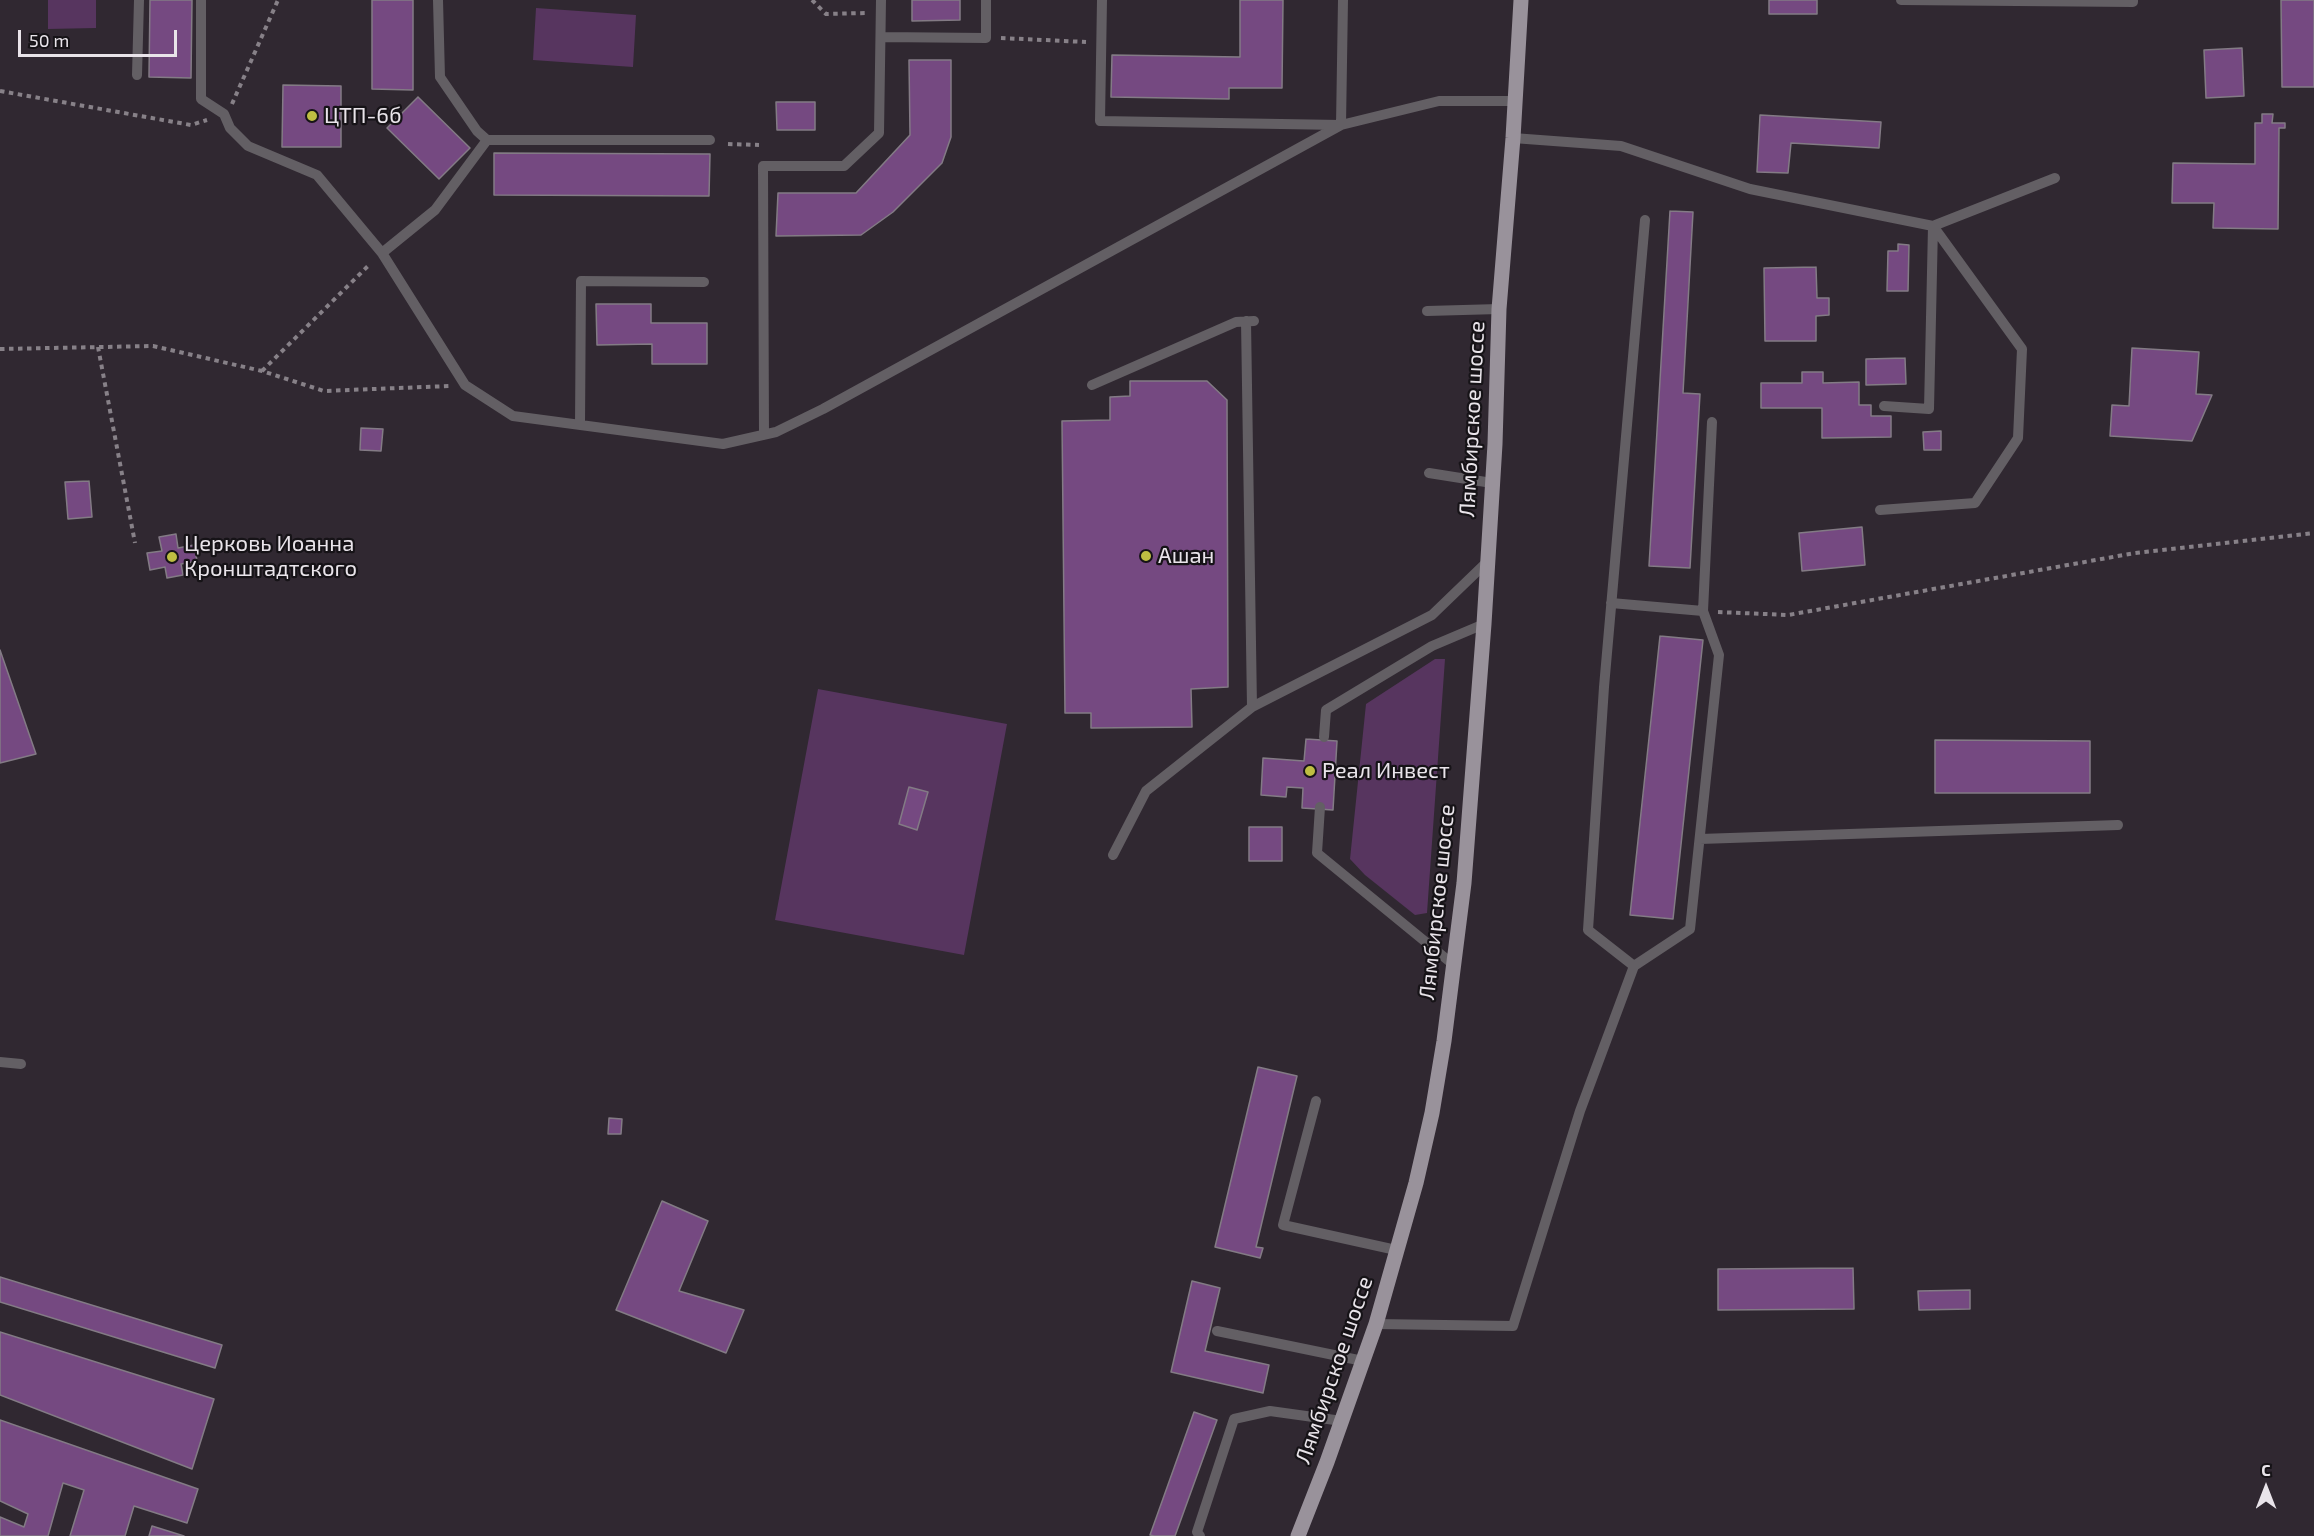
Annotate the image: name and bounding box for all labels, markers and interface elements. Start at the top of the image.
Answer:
scale bar [21,18,180,56]
text: 50 m [29,29,69,51]
place label: ЦТП-6б [324,103,402,129]
marker: ЦТП-6б [305,109,319,123]
street label: Лямбирское шоссе [1454,320,1490,518]
place label: Церковь Иоанна Кронштадтского [184,531,357,582]
place label: Ашан [1158,543,1214,569]
marker: Ашан [1139,549,1153,563]
marker: Церковь Иоанна Кронштадтского [165,550,179,564]
place label: Реал Инвест [1322,758,1450,784]
marker: Реал Инвест [1303,764,1317,778]
street label: Лямбирское шоссе [1414,803,1460,1001]
street label: Лямбирское шоссе [1290,1273,1378,1467]
north arrow [2236,1458,2296,1518]
text: С [2261,1460,2271,1479]

